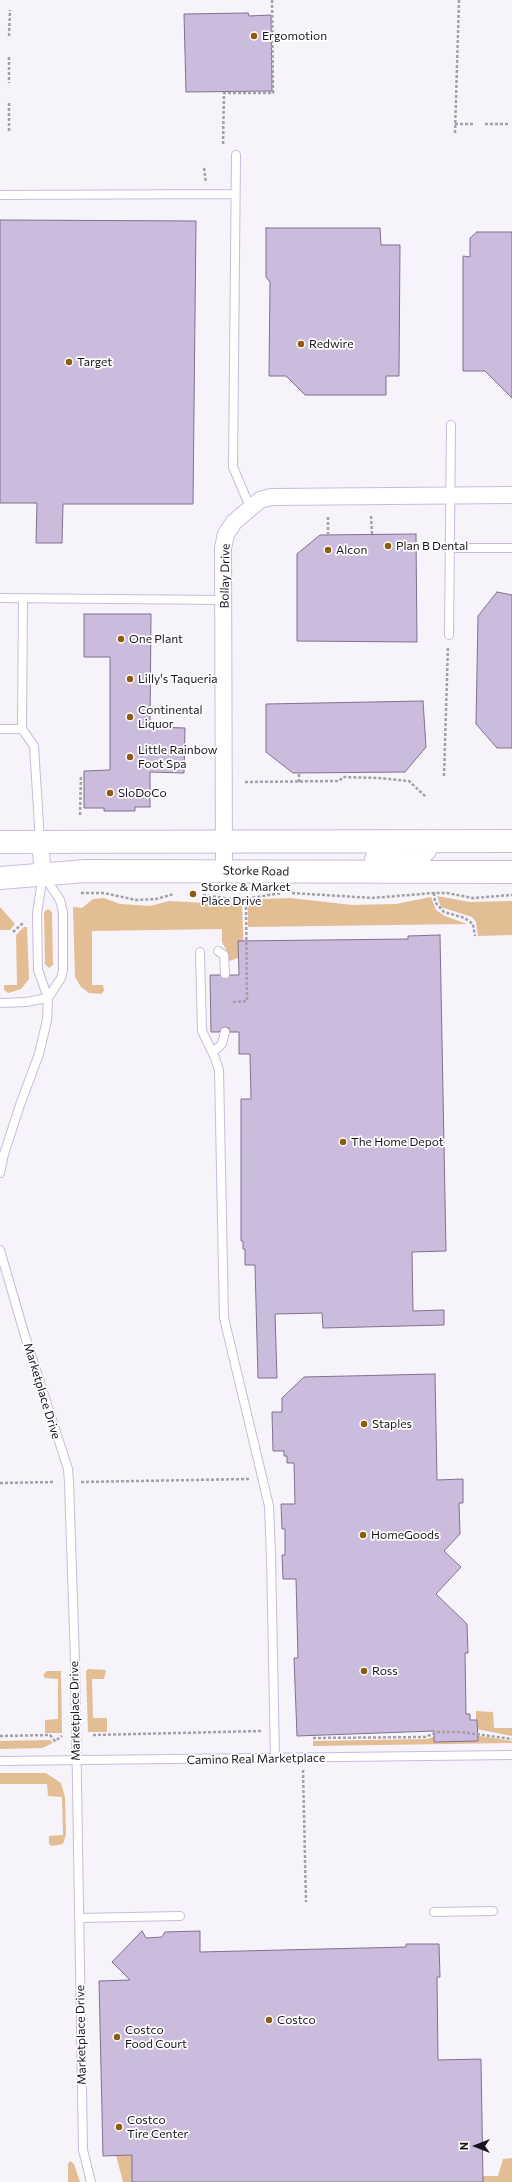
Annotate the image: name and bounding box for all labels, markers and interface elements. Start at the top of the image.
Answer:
place label: Ergomotion [262,29,327,43]
marker: Ergomotion [249,31,259,41]
place label: Redwire [309,337,354,351]
marker: Redwire [296,339,306,349]
place label: Target [77,355,112,369]
marker: Target [64,357,74,367]
place label: Plan B Dental [396,539,468,553]
marker: Plan B Dental [383,541,393,551]
place label: Alcon [336,543,367,557]
street label: Bollay Drive [217,544,233,608]
marker: Alcon [323,545,333,555]
place label: One Plant [129,632,183,646]
marker: One Plant [116,634,126,644]
place label: Lilly's Taqueria [138,672,218,686]
marker: Lilly's Taqueria [125,674,135,684]
place label: Continental Liquor [138,703,203,731]
marker: Continental Liquor [125,712,135,722]
place label: Little Rainbow Foot Spa [138,743,217,771]
marker: Little Rainbow Foot Spa [125,752,135,762]
place label: SloDoCo [118,786,167,800]
marker: SloDoCo [105,788,115,798]
street label: Storke Road [223,863,289,879]
place label: Storke & Market Place Drive [201,880,291,908]
marker: Storke & Market Place Drive [188,889,198,899]
place label: The Home Depot [351,1135,444,1149]
marker: The Home Depot [338,1137,348,1147]
street label: Marketplace Drive [21,1341,63,1441]
place label: Staples [372,1417,412,1431]
marker: Staples [359,1419,369,1429]
place label: HomeGoods [371,1528,439,1542]
marker: HomeGoods [358,1530,368,1540]
street label: Marketplace Drive [67,1661,83,1761]
place label: Ross [372,1664,398,1678]
marker: Ross [359,1666,369,1676]
street label: Camino Real Marketplace [187,1751,325,1767]
street label: Marketplace Drive [73,1985,89,2085]
place label: Costco [277,2013,316,2027]
marker: Costco [264,2015,274,2025]
place label: Costco Food Court [125,2023,187,2051]
marker: Costco Food Court [112,2032,122,2042]
place label: Costco Tire Center [127,2113,188,2141]
marker: Costco Tire Center [114,2122,124,2132]
north arrow [456,2126,496,2166]
text: N [457,2142,470,2150]

